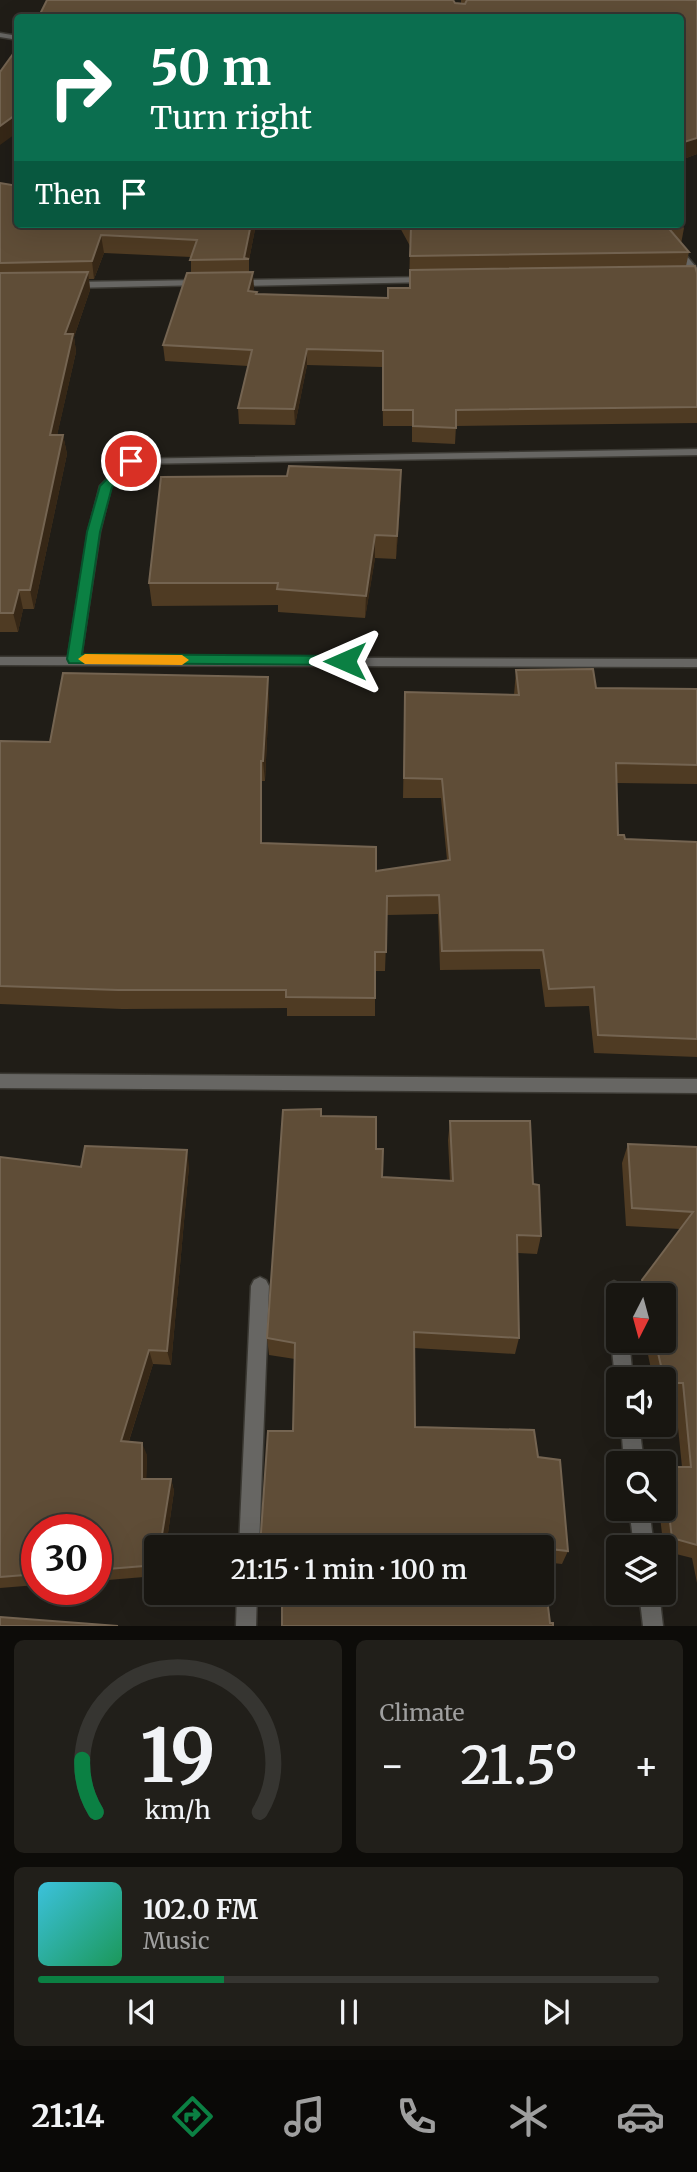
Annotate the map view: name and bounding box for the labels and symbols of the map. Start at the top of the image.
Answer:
pin [101,431,161,491]
position arrow [308,624,382,698]
north arrow [606,1283,676,1353]
speed limit sign: 30 [21,1514,112,1605]

